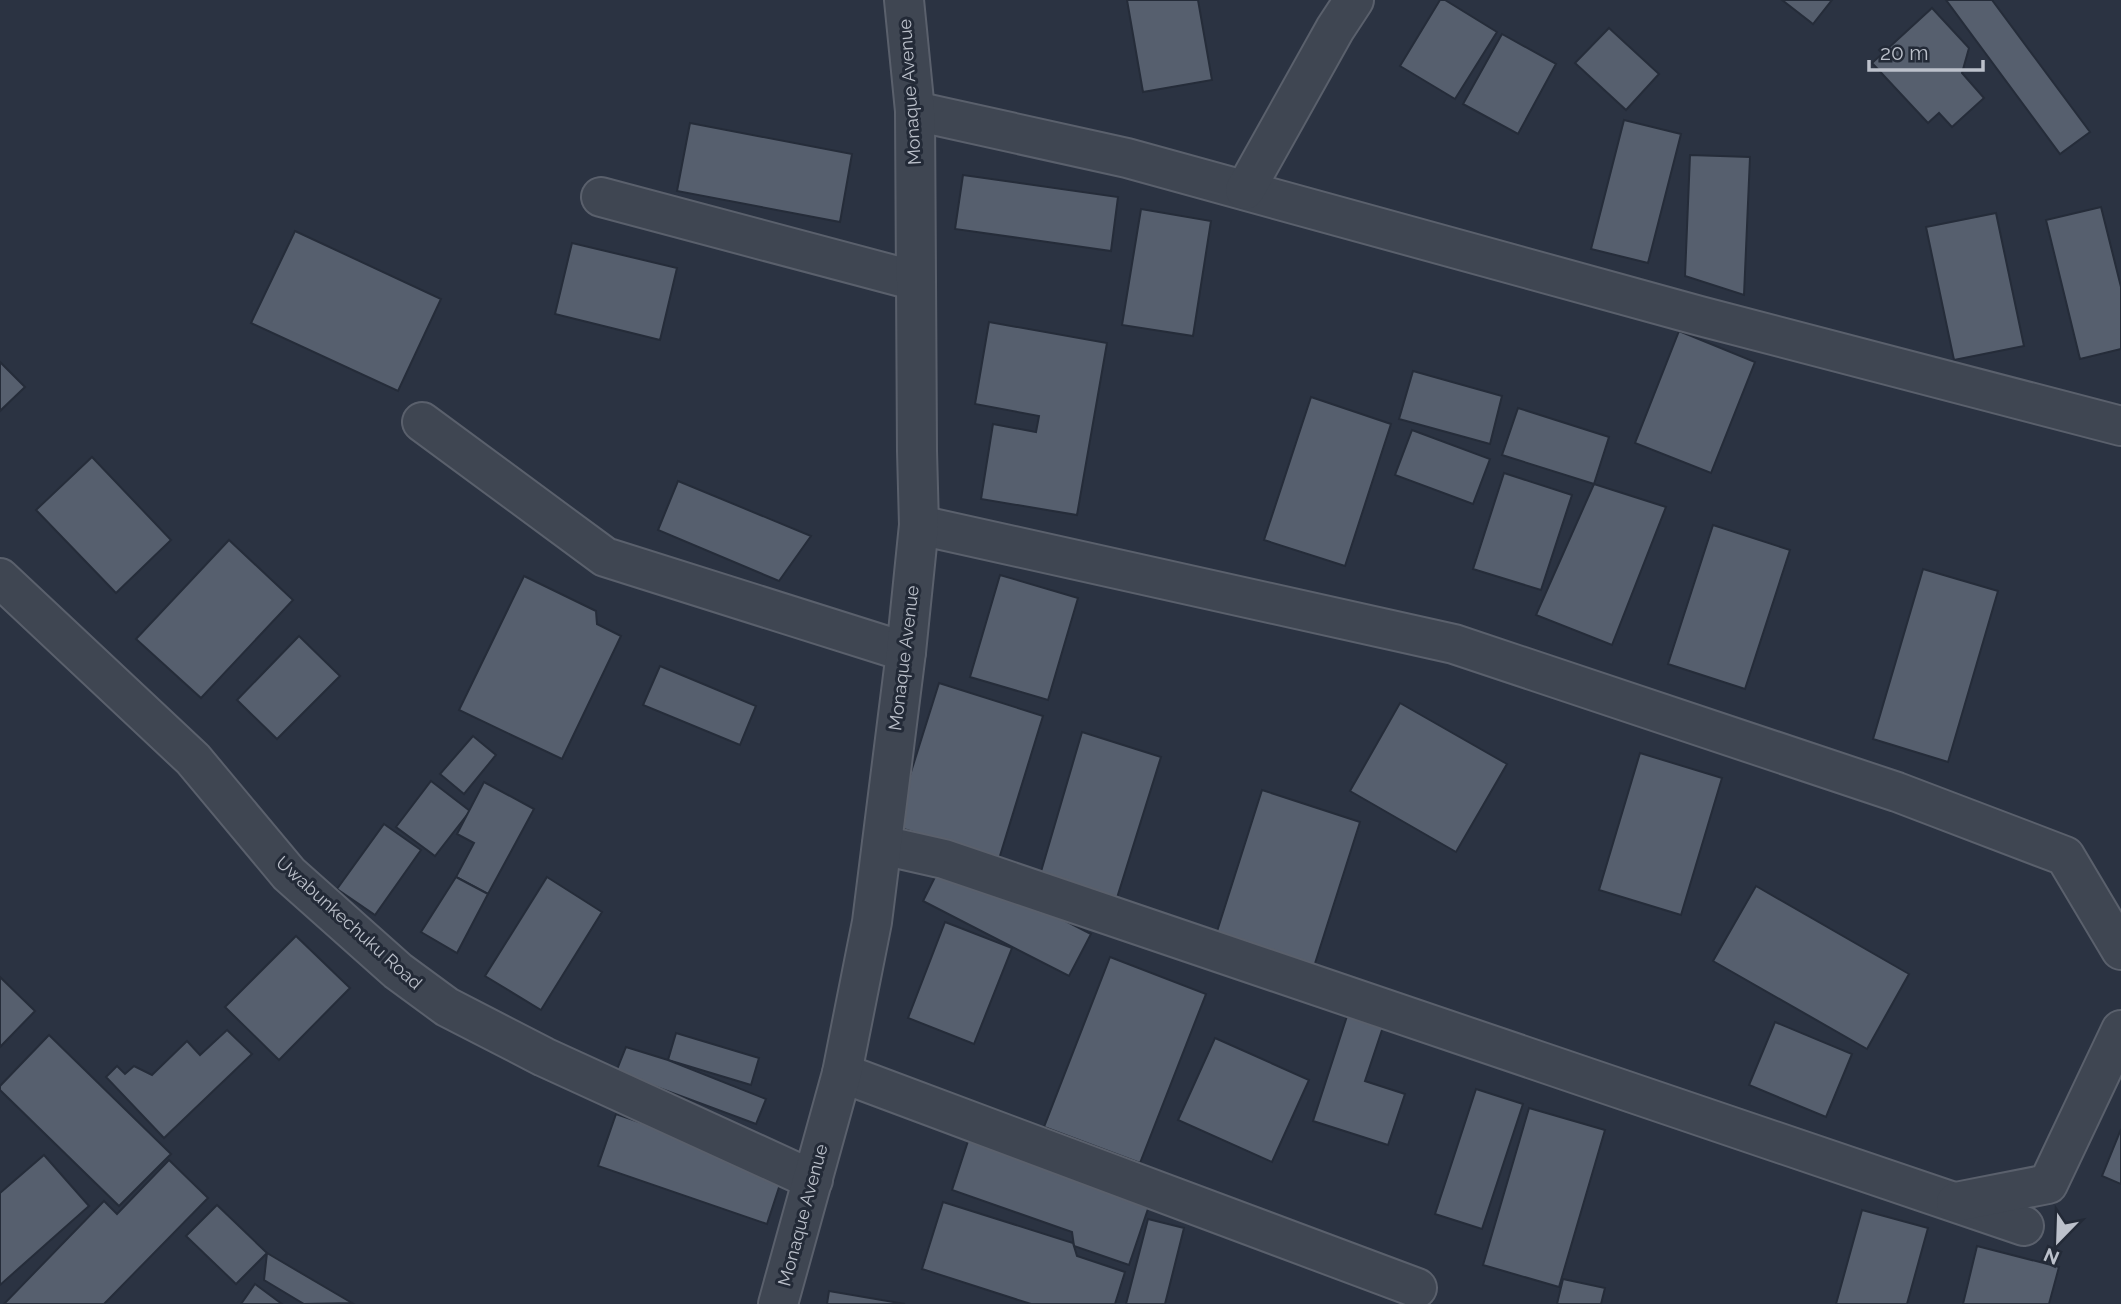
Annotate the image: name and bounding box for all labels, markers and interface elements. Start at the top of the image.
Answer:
street label: Monaque Avenue [894,18,925,166]
scale bar [1869,28,1983,72]
text: 20 m [1880,40,1928,65]
street label: Monaque Avenue [884,584,923,732]
street label: Uwabunkechuku Road [272,852,427,994]
street label: Monaque Avenue [773,1141,832,1288]
north arrow [2023,1206,2093,1276]
text: N [2040,1244,2062,1270]

